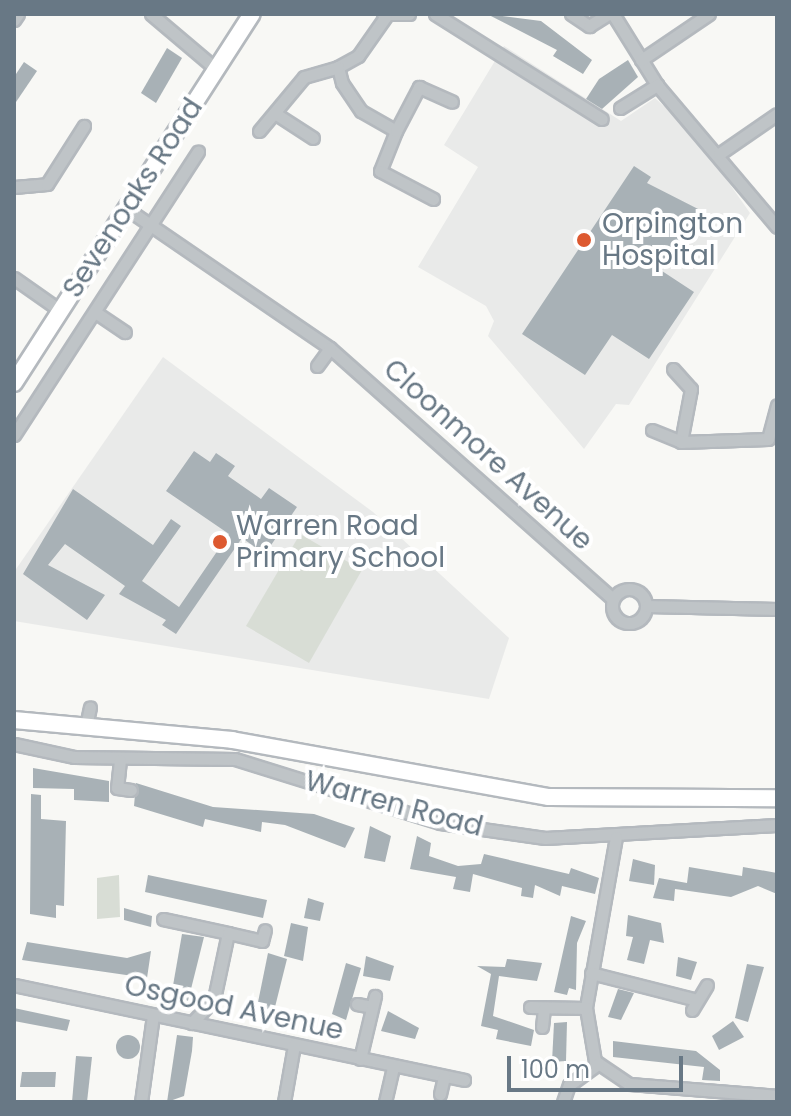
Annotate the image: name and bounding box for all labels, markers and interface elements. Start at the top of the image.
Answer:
street label: Sevenoaks Road [56,92,210,304]
place label: Orpington Hospital [602,207,743,273]
marker: Orpington Hospital [573,229,595,251]
street label: Cloonmore Avenue [377,352,599,558]
place label: Warren Road Primary School [236,509,445,575]
marker: Warren Road Primary School [211,533,229,551]
street label: Warren Road [301,764,487,844]
street label: Osgood Avenue [121,968,347,1048]
scale bar [511,1040,687,1090]
text: 100 m [521,1053,590,1086]

